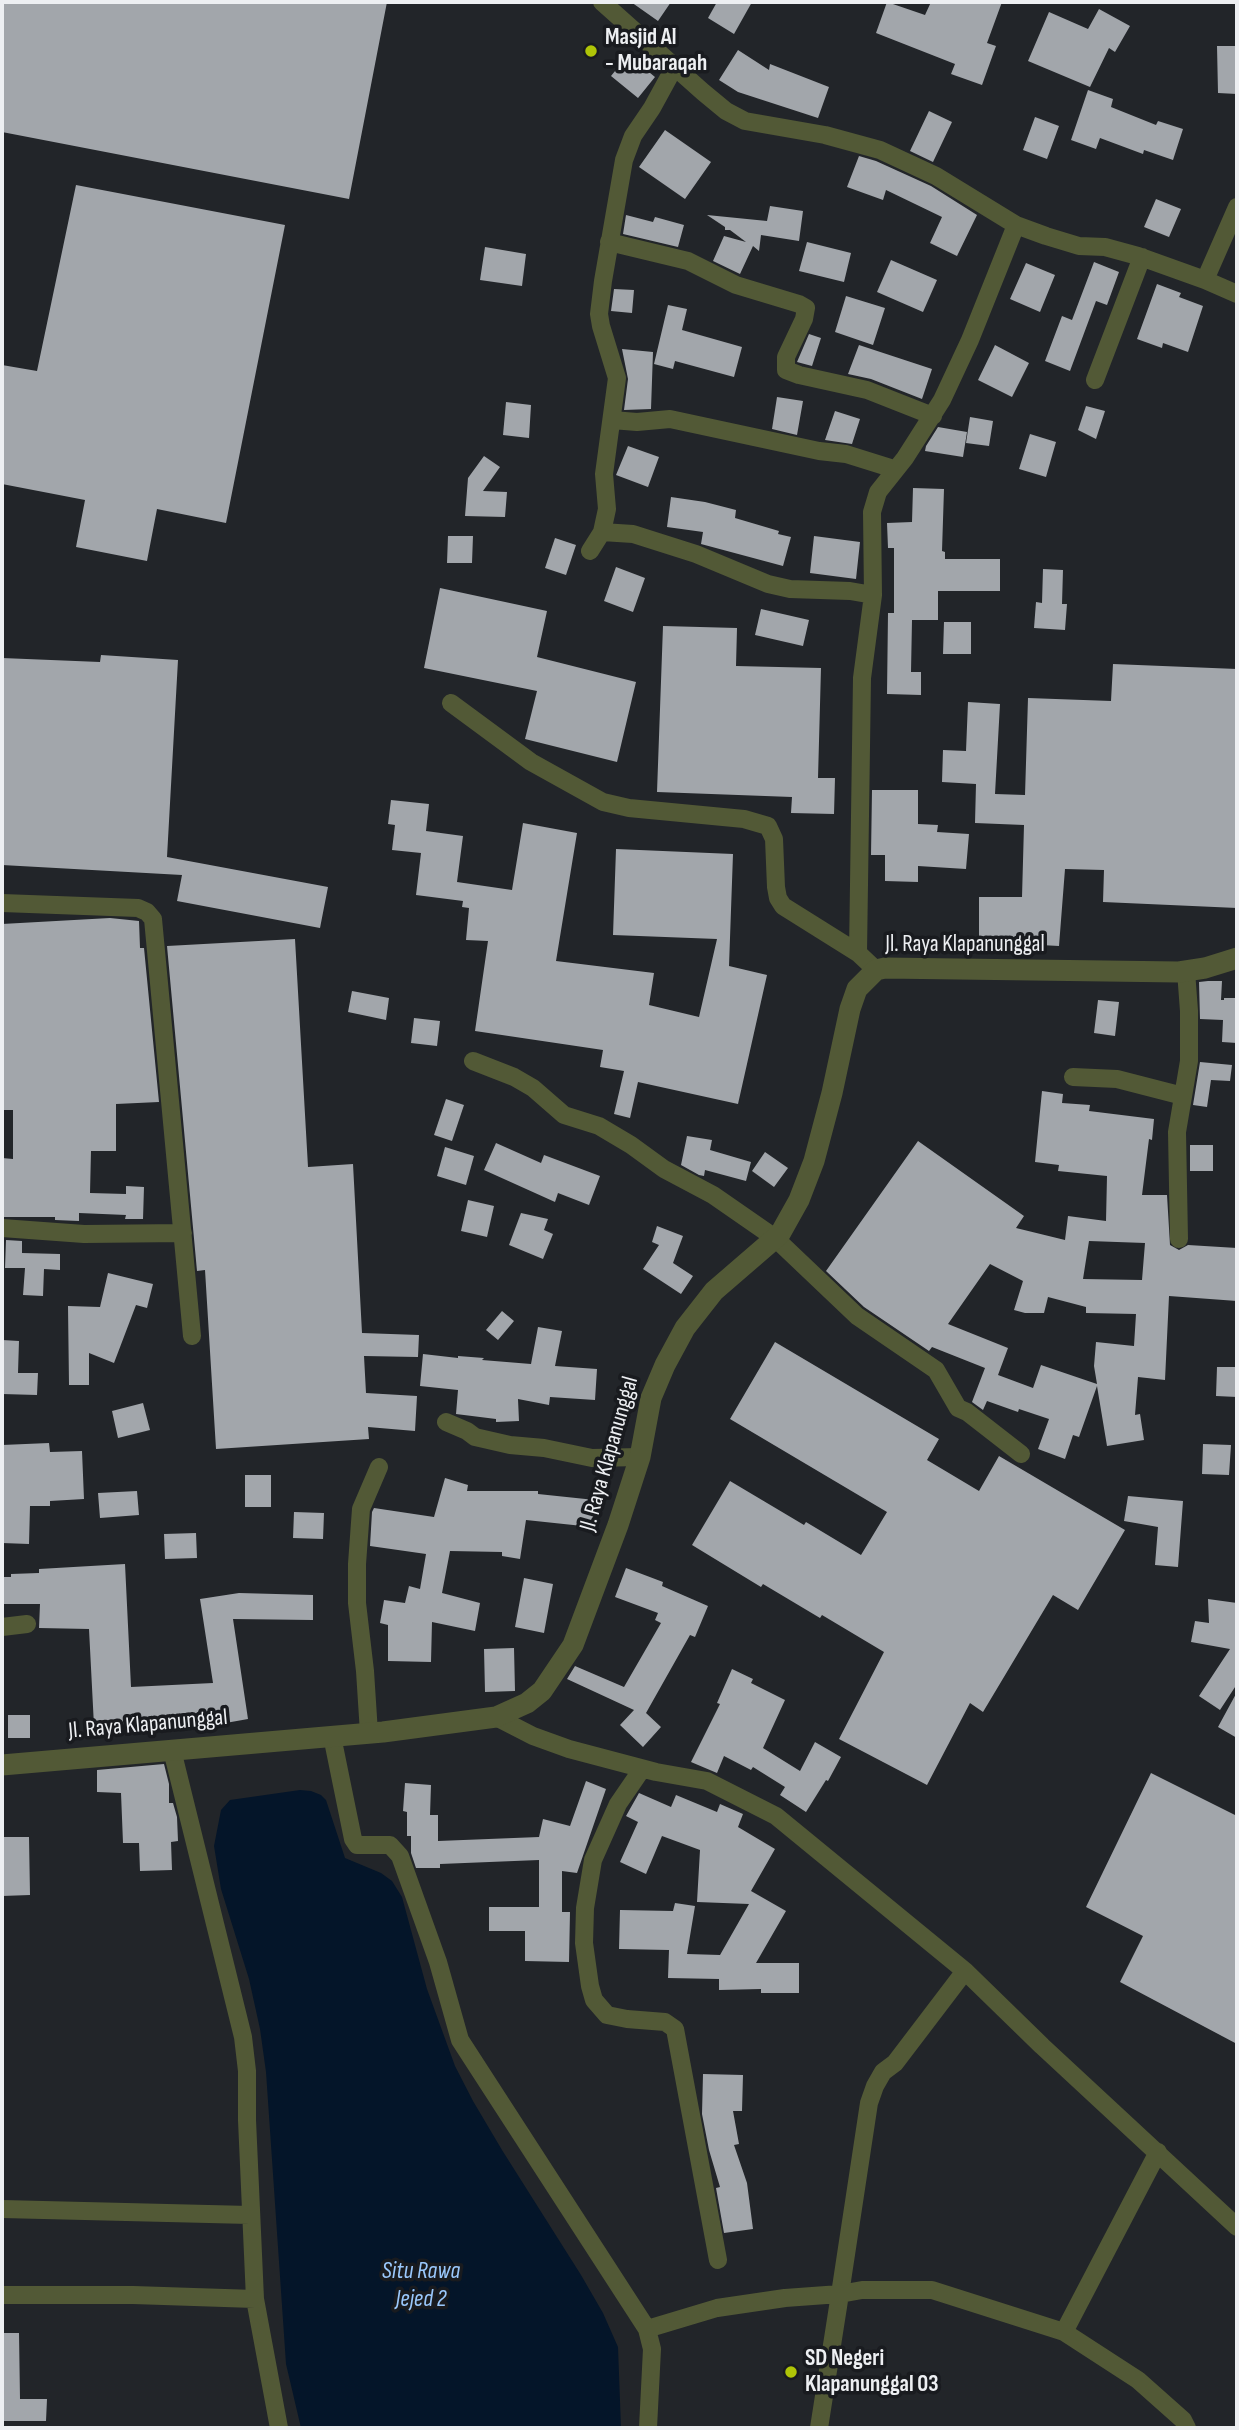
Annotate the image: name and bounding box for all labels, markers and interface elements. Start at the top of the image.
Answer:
place label: Masjid Al - Mubaraqah [605,24,707,78]
marker: Masjid Al - Mubaraqah [583,43,599,59]
street label: Jl. Raya Klapanunggal [885,931,1045,959]
street label: Jl. Raya Klapanunggal [575,1374,645,1534]
street label: Jl. Raya Klapanunggal [67,1704,229,1746]
water label: Situ Rawa Jejed 2 [382,2258,460,2314]
place label: SD Negeri Klapanunggal 03 [805,2345,938,2399]
marker: SD Negeri Klapanunggal 03 [783,2364,799,2380]

